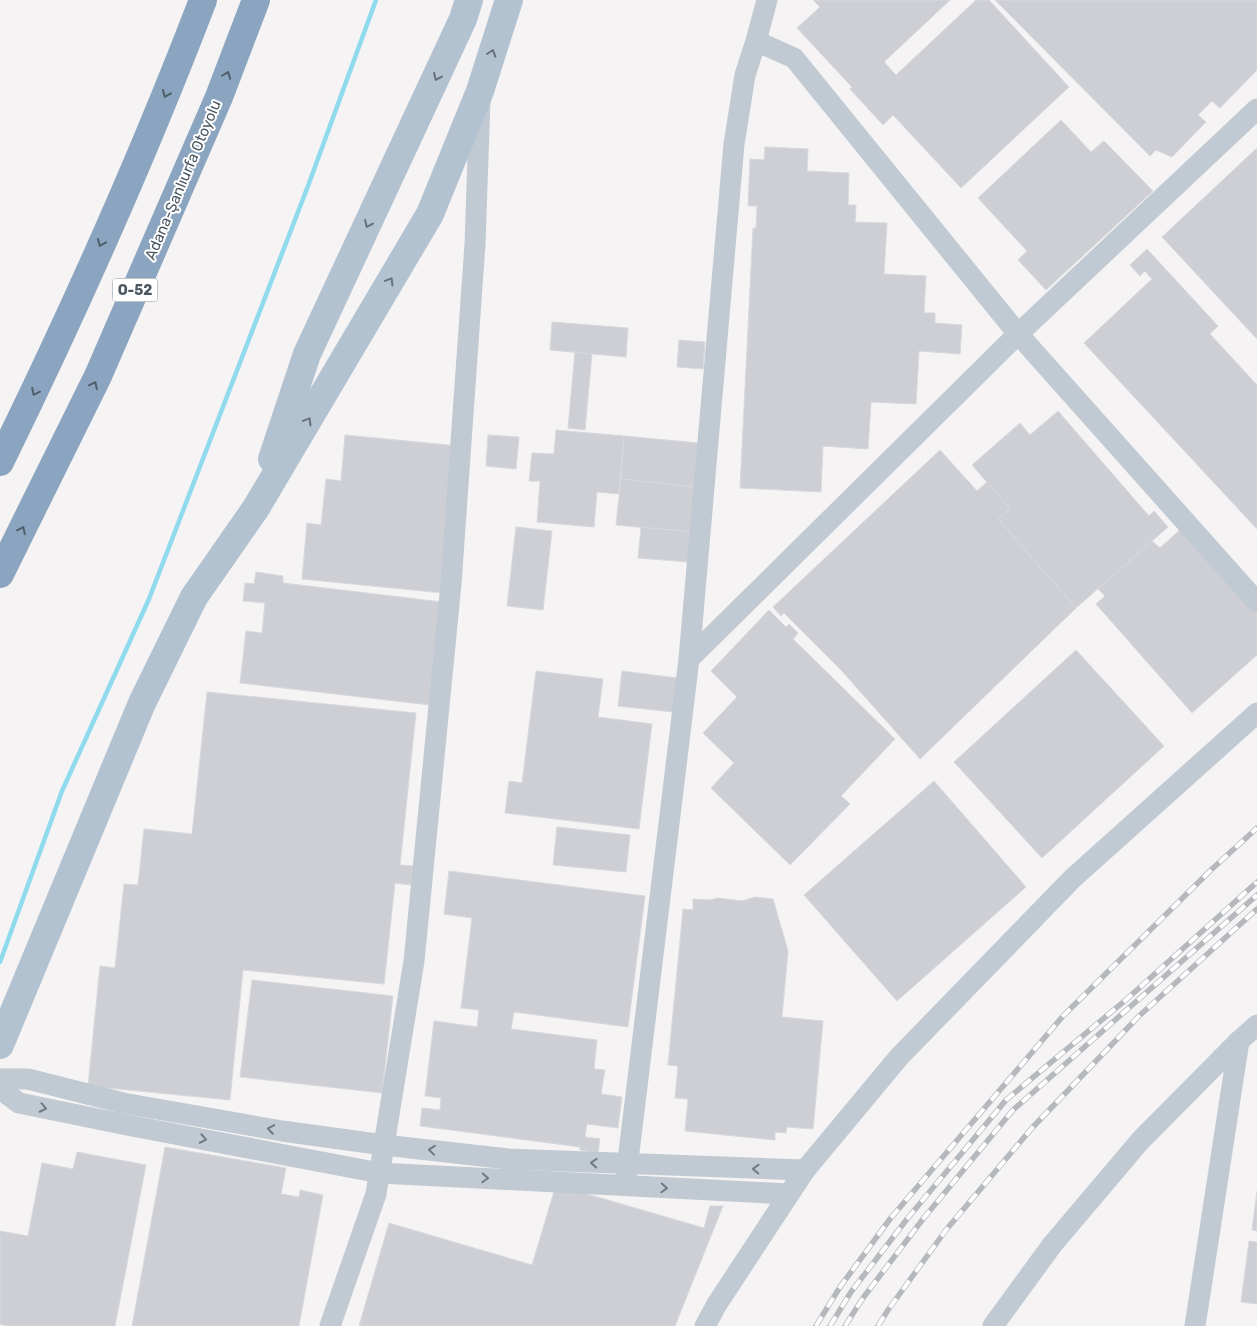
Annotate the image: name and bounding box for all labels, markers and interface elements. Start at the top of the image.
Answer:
one-way arrow [487,50,497,58]
one-way arrow [221,71,231,80]
one-way arrow [432,72,443,81]
one-way arrow [161,89,172,98]
street label: Adana-Şanlıurfa Otoyolu [141,98,225,262]
one-way arrow [364,219,374,228]
one-way arrow [97,238,108,247]
one-way arrow [384,277,394,286]
road number: O-52 [112,278,158,302]
one-way arrow [87,381,97,390]
one-way arrow [31,387,41,396]
one-way arrow [301,417,311,426]
one-way arrow [16,527,26,536]
one-way arrow [39,1102,48,1113]
one-way arrow [266,1124,275,1134]
one-way arrow [198,1134,207,1144]
one-way arrow [427,1145,435,1156]
one-way arrow [589,1157,597,1168]
one-way arrow [752,1163,760,1174]
one-way arrow [481,1173,489,1183]
one-way arrow [661,1182,669,1193]

